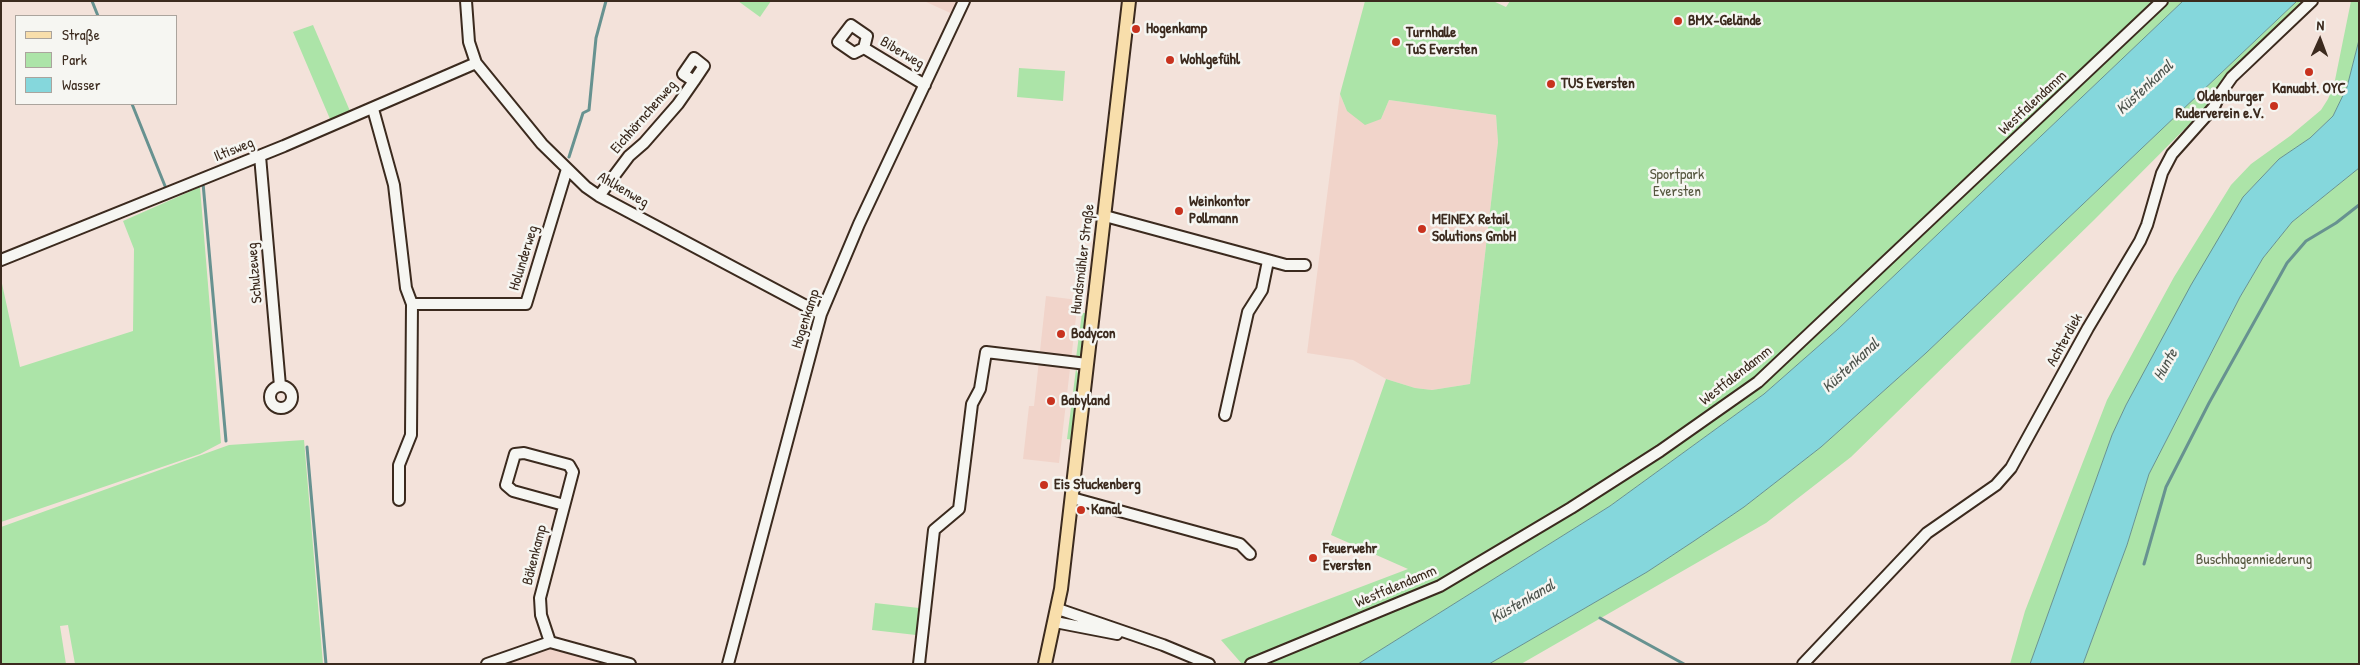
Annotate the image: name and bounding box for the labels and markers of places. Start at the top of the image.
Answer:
place label: BMX-Gelände [1688,12,1761,30]
marker: BMX-Gelände [1672,15,1684,27]
place label: Hogenkamp [1146,20,1207,38]
marker: Hogenkamp [1130,23,1142,35]
place label: Turnhalle TuS Eversten [1406,24,1477,59]
marker: Turnhalle TuS Eversten [1390,36,1402,48]
place label: Wohlgefühl [1180,51,1240,69]
marker: Wohlgefühl [1164,54,1176,66]
marker: Kanuabt. OYC [2303,66,2315,78]
place label: TUS Eversten [1561,75,1635,93]
marker: TUS Eversten [1545,78,1557,90]
place label: Kanuabt. OYC [2272,80,2346,98]
place label: Oldenburger Ruderverein e.V. [2175,88,2264,123]
marker: Oldenburger Ruderverein e.V. [2268,100,2280,112]
place label: Weinkontor Pollmann [1189,193,1250,228]
marker: Weinkontor Pollmann [1173,205,1185,217]
place label: MEINEX Retail Solutions GmbH [1432,211,1516,246]
marker: MEINEX Retail Solutions GmbH [1416,223,1428,235]
place label: Bodycon [1071,325,1115,343]
marker: Bodycon [1055,328,1067,340]
place label: Babyland [1061,392,1110,410]
marker: Babyland [1045,395,1057,407]
place label: Eis Stuckenberg [1054,476,1141,494]
marker: Eis Stuckenberg [1038,479,1050,491]
place label: Kanal [1091,501,1121,519]
marker: Kanal [1075,504,1087,516]
place label: Feuerwehr Eversten [1323,540,1377,575]
marker: Feuerwehr Eversten [1307,552,1319,564]

